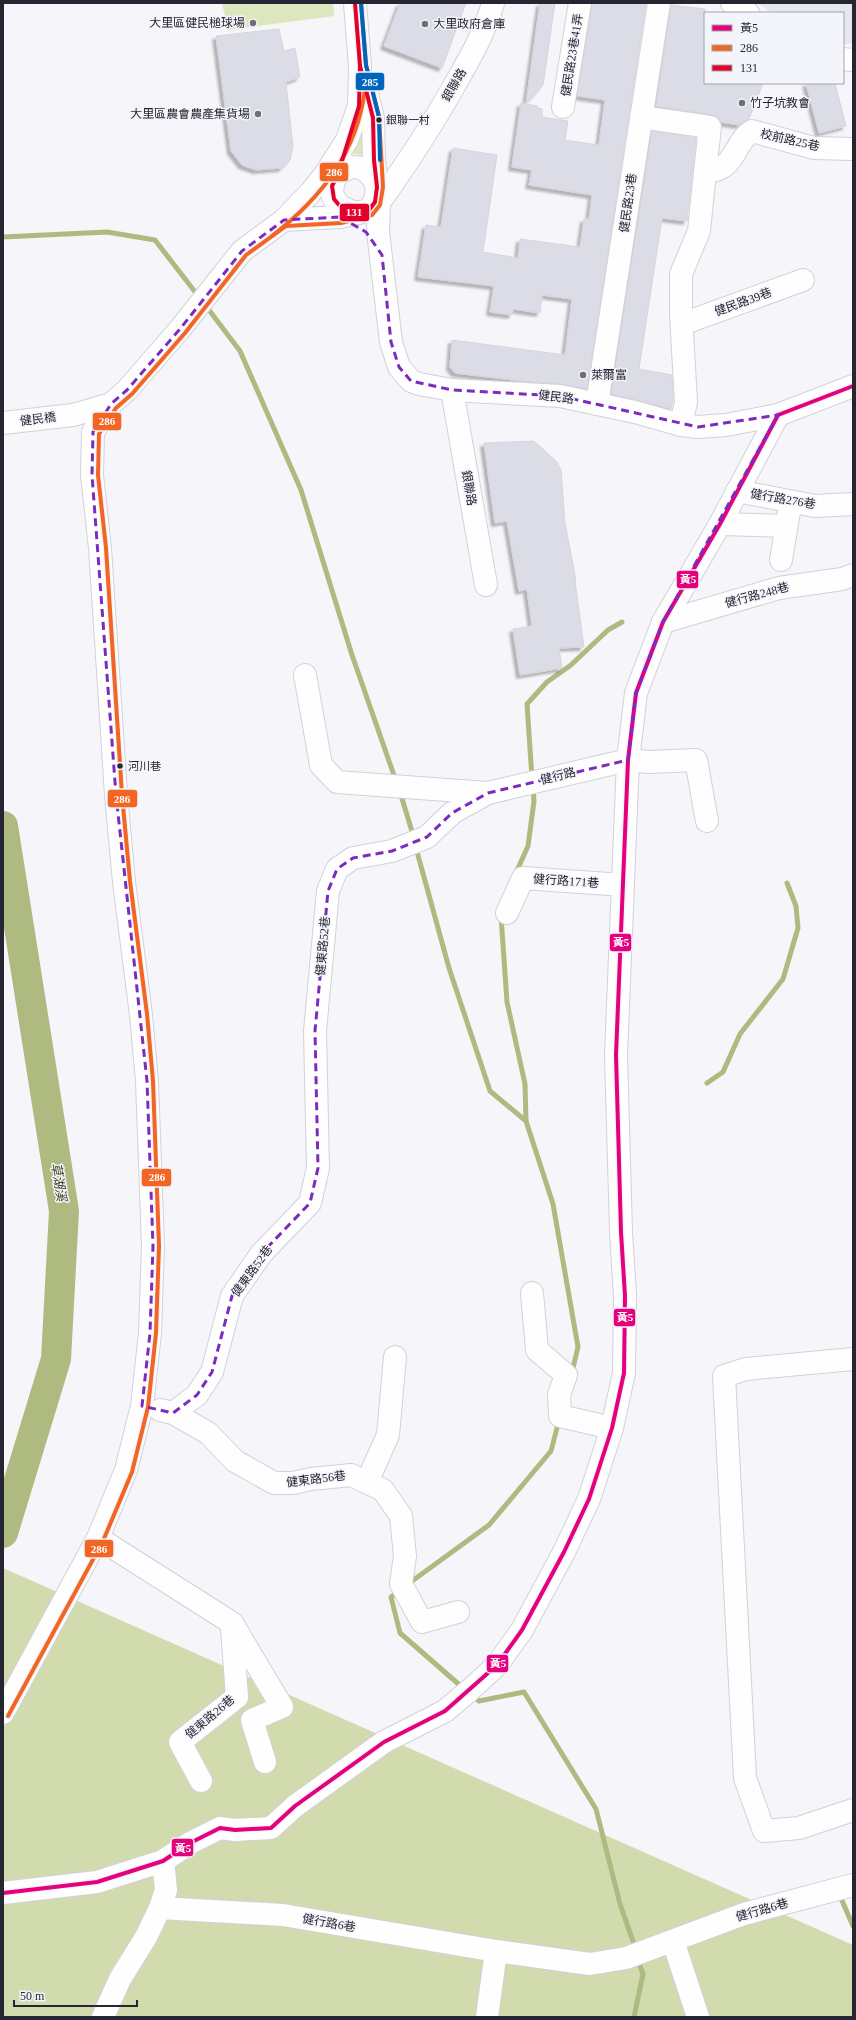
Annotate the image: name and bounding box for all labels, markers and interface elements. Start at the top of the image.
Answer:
street label: 健民路23巷41弄 [559,12,585,98]
legend [704,12,844,84]
place label: 大里區健民槌球場 [149,16,245,30]
place label: 大里政府倉庫 [433,17,505,31]
marker: 大里區健民槌球場 [248,18,258,28]
marker: 大里政府倉庫 [420,19,430,29]
text: 黃5 [740,21,758,35]
text: 286 [740,41,758,55]
text: 131 [740,61,758,75]
street label: 銀聯路 [439,66,469,104]
line badge: 285 [355,72,385,91]
text: 285 [362,76,379,88]
place label: 竹子坑教會 [750,96,810,110]
marker: 竹子坑教會 [737,98,747,108]
place label: 大里區農會農產集貨場 [130,107,250,121]
marker: 大里區農會農產集貨場 [253,109,263,119]
place label: 銀聯一村 [386,114,430,126]
marker: 銀聯一村 [374,115,384,125]
street label: 校前路25巷 [759,126,821,154]
line badge: 286 [319,162,349,182]
text: 286 [326,166,343,178]
street label: 健民路23巷 [617,172,639,234]
line badge: 131 [339,203,370,222]
text: 131 [346,206,362,218]
street label: 健民路39巷 [712,285,774,319]
place label: 萊爾富 [591,368,627,382]
marker: 萊爾富 [578,370,588,380]
street label: 健民路 [537,388,575,406]
street label: 健民橋 [19,410,57,428]
line badge: 286 [92,412,122,431]
text: 286 [99,415,116,427]
street label: 銀聯路 [459,469,479,507]
street label: 健行路276巷 [749,486,817,512]
line badge: 黃5 [676,570,699,589]
text: 黃5 [680,573,697,585]
street label: 健行路248巷 [723,580,791,610]
place label: 河川巷 [128,760,161,772]
marker: 河川巷 [115,761,125,771]
street label: 健行路 [539,765,577,787]
line badge: 286 [107,789,138,808]
text: 286 [114,793,131,805]
street label: 健行路171巷 [533,872,599,890]
street label: 健東路52巷 [313,915,333,977]
line badge: 黃5 [609,933,632,952]
text: 黃5 [613,936,630,948]
water label: 草湖溪 [49,1162,70,1204]
line badge: 286 [141,1168,172,1187]
text: 286 [149,1171,166,1183]
street label: 健東路52巷 [229,1243,275,1299]
line badge: 黃5 [613,1308,636,1327]
text: 黃5 [617,1311,634,1323]
street label: 健東路56巷 [285,1468,347,1490]
line badge: 286 [84,1539,114,1558]
text: 286 [91,1543,108,1555]
line badge: 黃5 [486,1654,509,1673]
text: 黃5 [490,1657,507,1669]
street label: 健東路26巷 [183,1692,237,1742]
line badge: 黃5 [171,1838,194,1857]
text: 黃5 [175,1842,192,1854]
street label: 健行路6巷 [734,1896,790,1924]
street label: 健行路6巷 [301,1911,357,1935]
scale bar [14,1982,137,2008]
text: 50 m [20,1989,45,2003]

